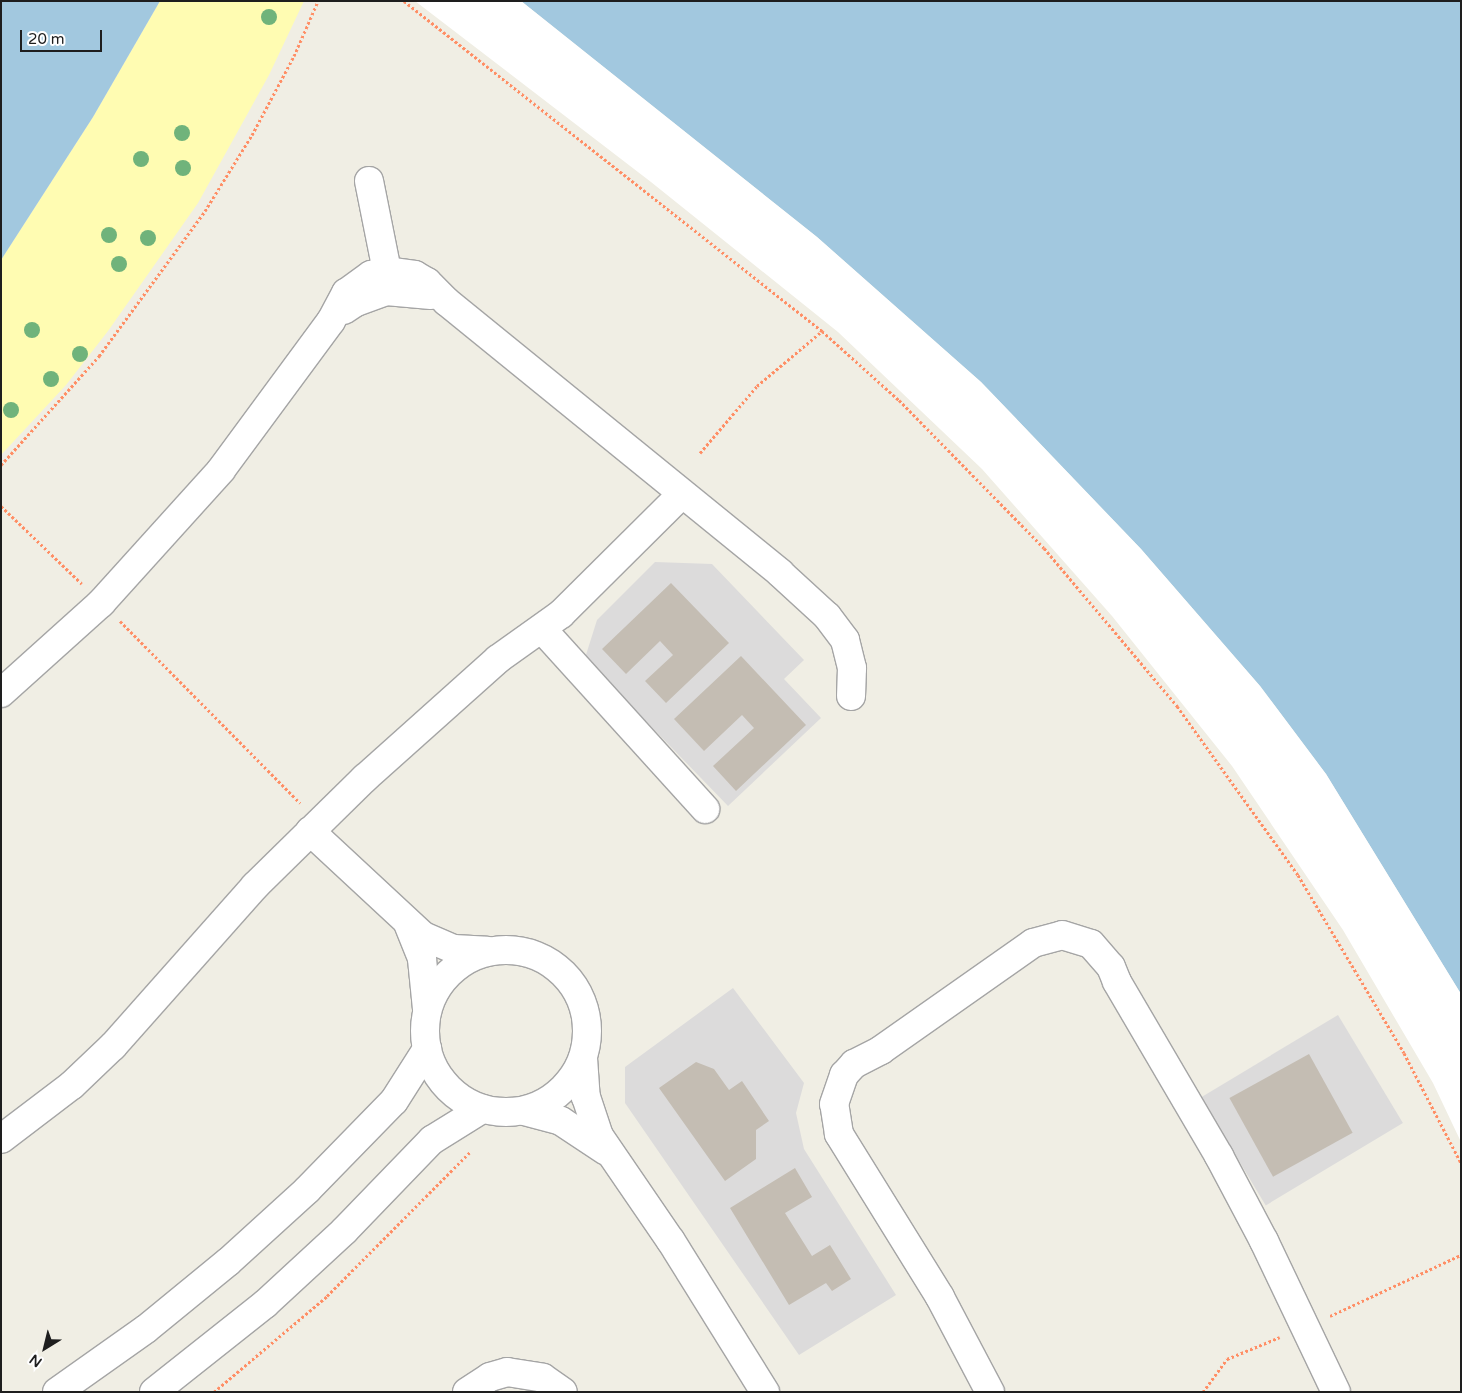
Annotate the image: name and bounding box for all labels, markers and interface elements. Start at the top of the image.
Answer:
scale bar [22,20,105,52]
text: 20 m [28,30,65,48]
north arrow [20,1323,70,1373]
text: N [26,1350,45,1371]

